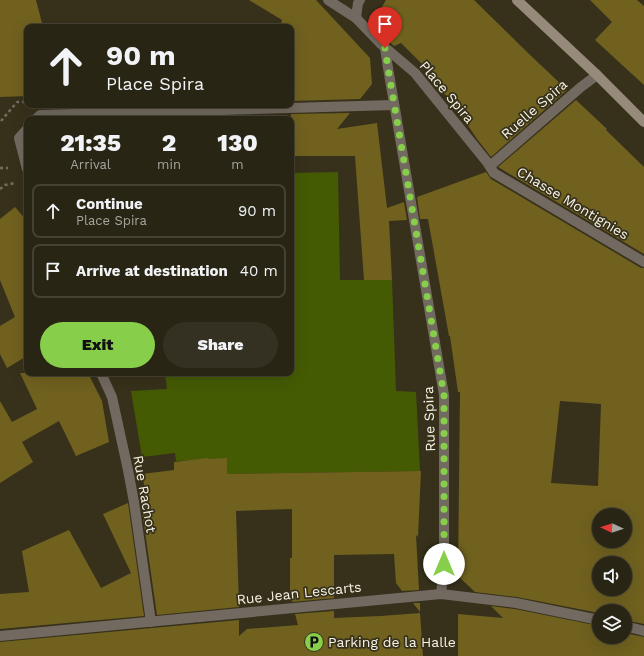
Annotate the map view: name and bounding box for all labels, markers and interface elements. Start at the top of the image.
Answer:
pin [368,7.0,402,48]
icon: arrive [374,13,396,35]
text: 90 m [106,39,176,72]
icon: ahead [40,40,92,92]
street label: Place Spira [416,58,478,126]
text: Place Spira [106,73,204,94]
street label: Ruelle Spira [498,76,570,142]
text: 21:35 [60,129,121,157]
text: 2 [162,129,176,157]
text: 130 [217,129,258,157]
text: Arrival [70,157,111,172]
text: min [157,157,181,172]
text: m [231,157,244,172]
street label: Chasse Montignies [514,163,632,243]
text: Continue [76,195,143,213]
icon: ahead [42,200,64,222]
text: 90 m [238,202,276,220]
text: Place Spira [76,213,147,228]
icon: arrive [42,260,64,282]
text: Arrive at destination [76,262,228,280]
text: 40 m [240,262,278,280]
button: Exit [40,322,155,368]
button: Share [163,322,278,368]
street label: Rue Spira [420,386,438,452]
street label: Rue Rachot [130,454,160,534]
north arrow [592,508,632,548]
map controls [592,508,632,644]
position arrow [423,543,465,585]
button: sound [592,556,632,596]
street label: Rue Jean Lescarts [236,578,362,608]
button: layers [592,604,632,644]
parking icon: Parking de la Halle [303,631,325,653]
place label: Parking de la Halle [328,634,456,650]

